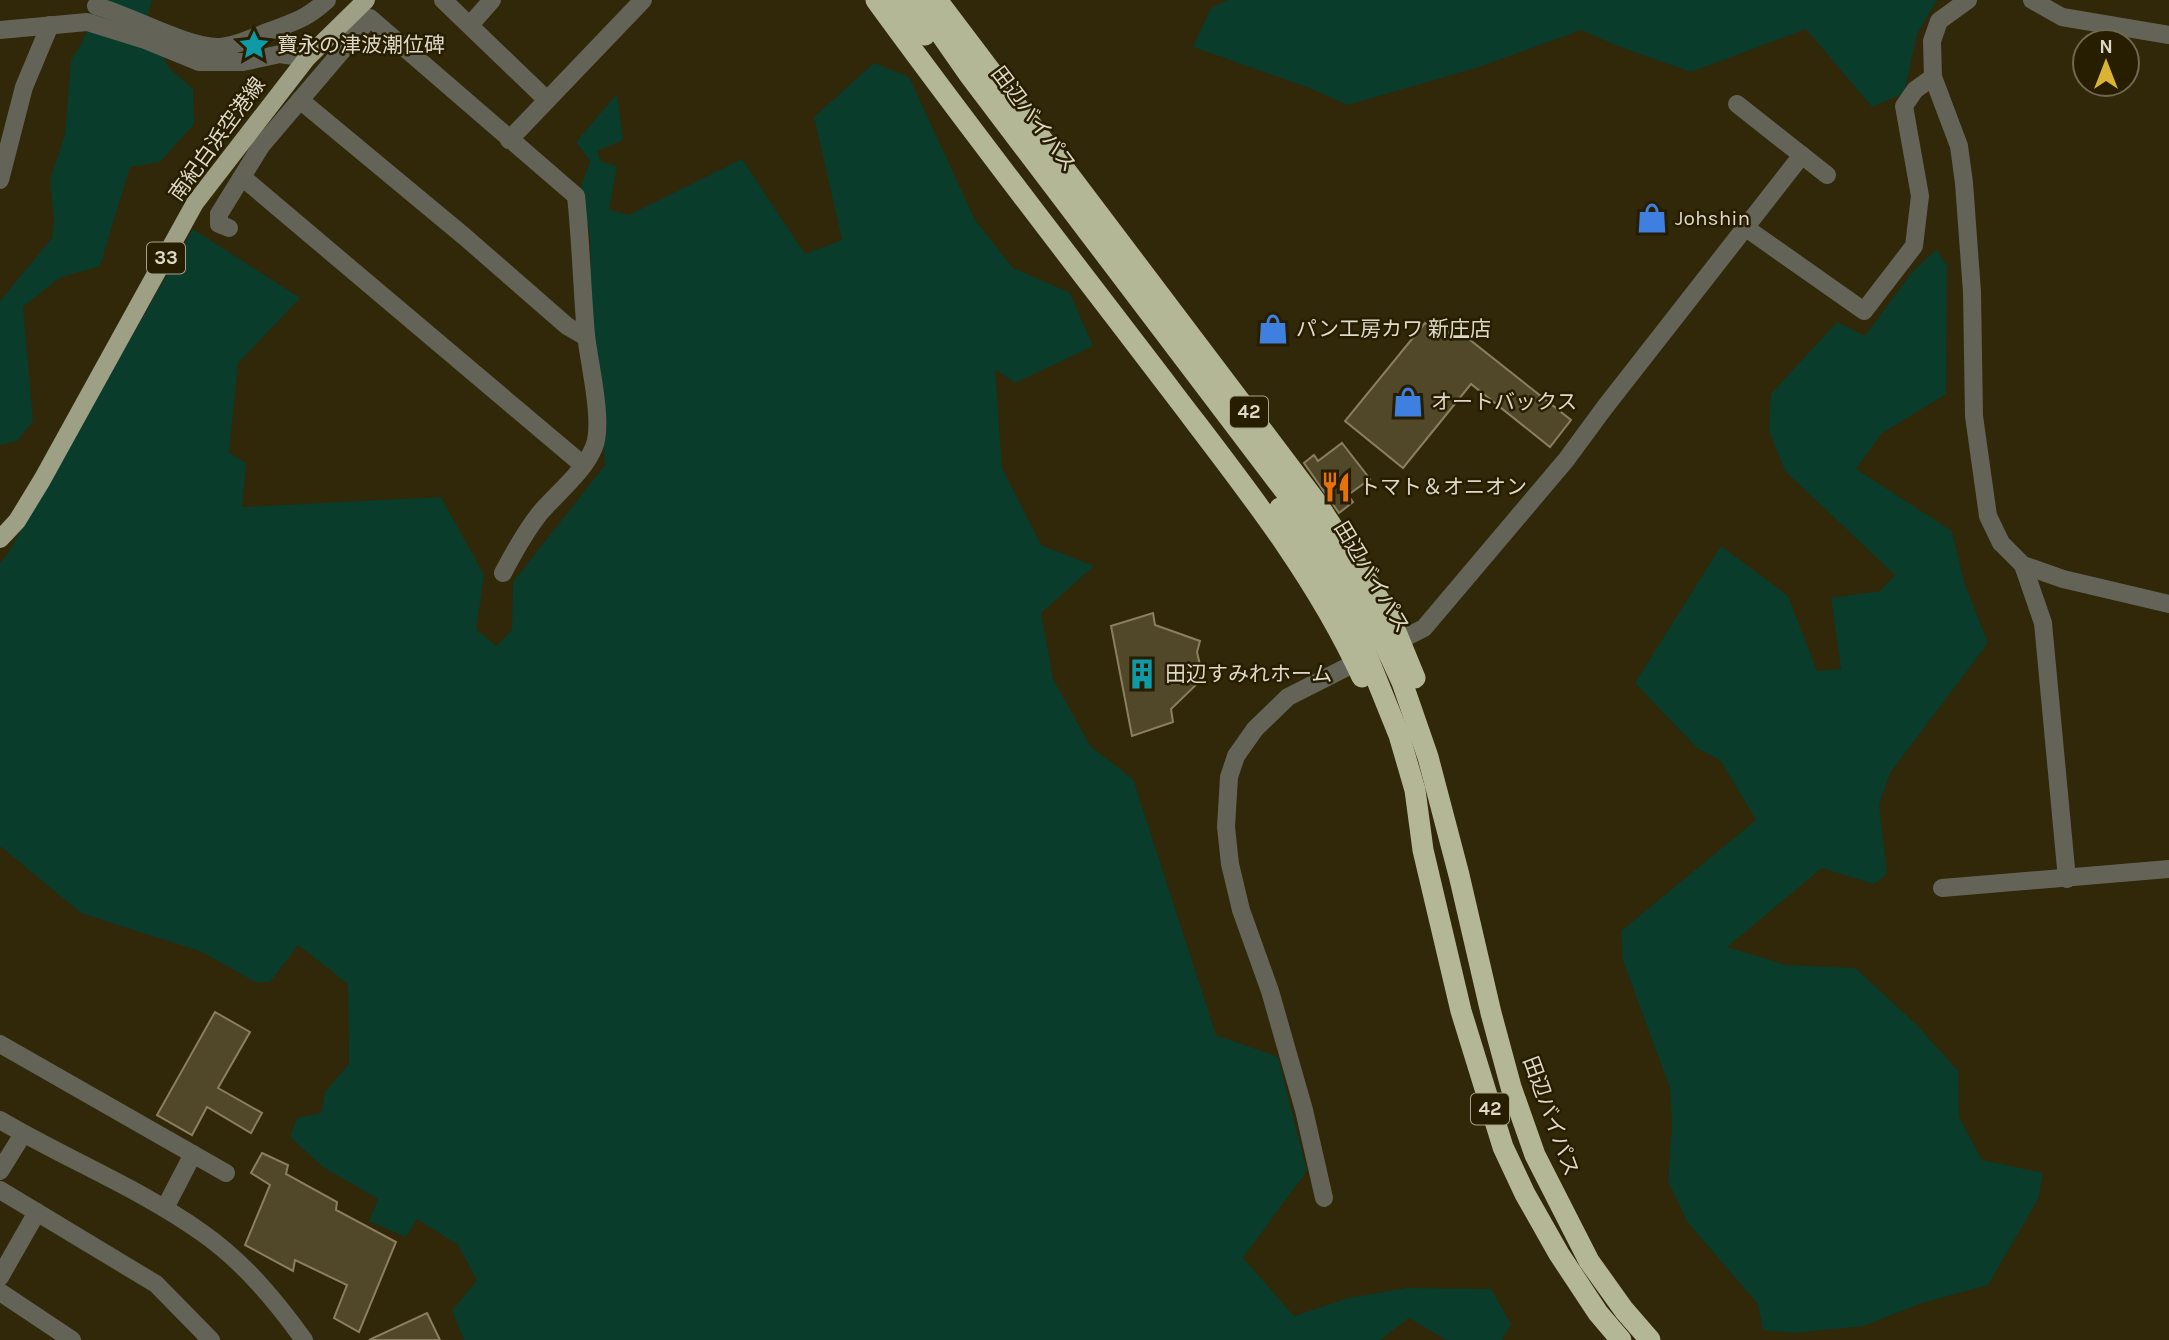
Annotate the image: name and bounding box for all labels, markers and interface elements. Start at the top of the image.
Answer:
place icon: 寶永の津波潮位碑 [237,28,271,62]
north arrow [2071,28,2141,98]
place label: 寶永の津波潮位碑 [277,33,445,57]
text: N [2099,36,2113,58]
street label: 田辺バイパス [987,62,1081,176]
street label: 南紀白浜空港線 [164,72,270,206]
shop icon: Johshin [1635,201,1669,235]
place label: Johshin [1675,206,1750,230]
road number: 33 [147,242,185,274]
shop icon: パン工房カワ 新庄店 [1256,312,1290,346]
place label: パン工房カワ 新庄店 [1296,317,1491,341]
shop icon: オートバックス [1391,385,1425,419]
place label: オートバックス [1431,390,1577,414]
road number: 42 [1230,396,1268,428]
restaurant icon: トマト＆オニオン [1319,470,1353,504]
place label: トマト＆オニオン [1359,475,1527,499]
street label: 田辺バイパス [1329,517,1415,637]
building icon: 田辺すみれホーム [1125,657,1159,691]
place label: 田辺すみれホーム [1165,662,1332,686]
street label: 田辺バイパス [1518,1053,1584,1179]
road number: 42 [1471,1093,1509,1124]

